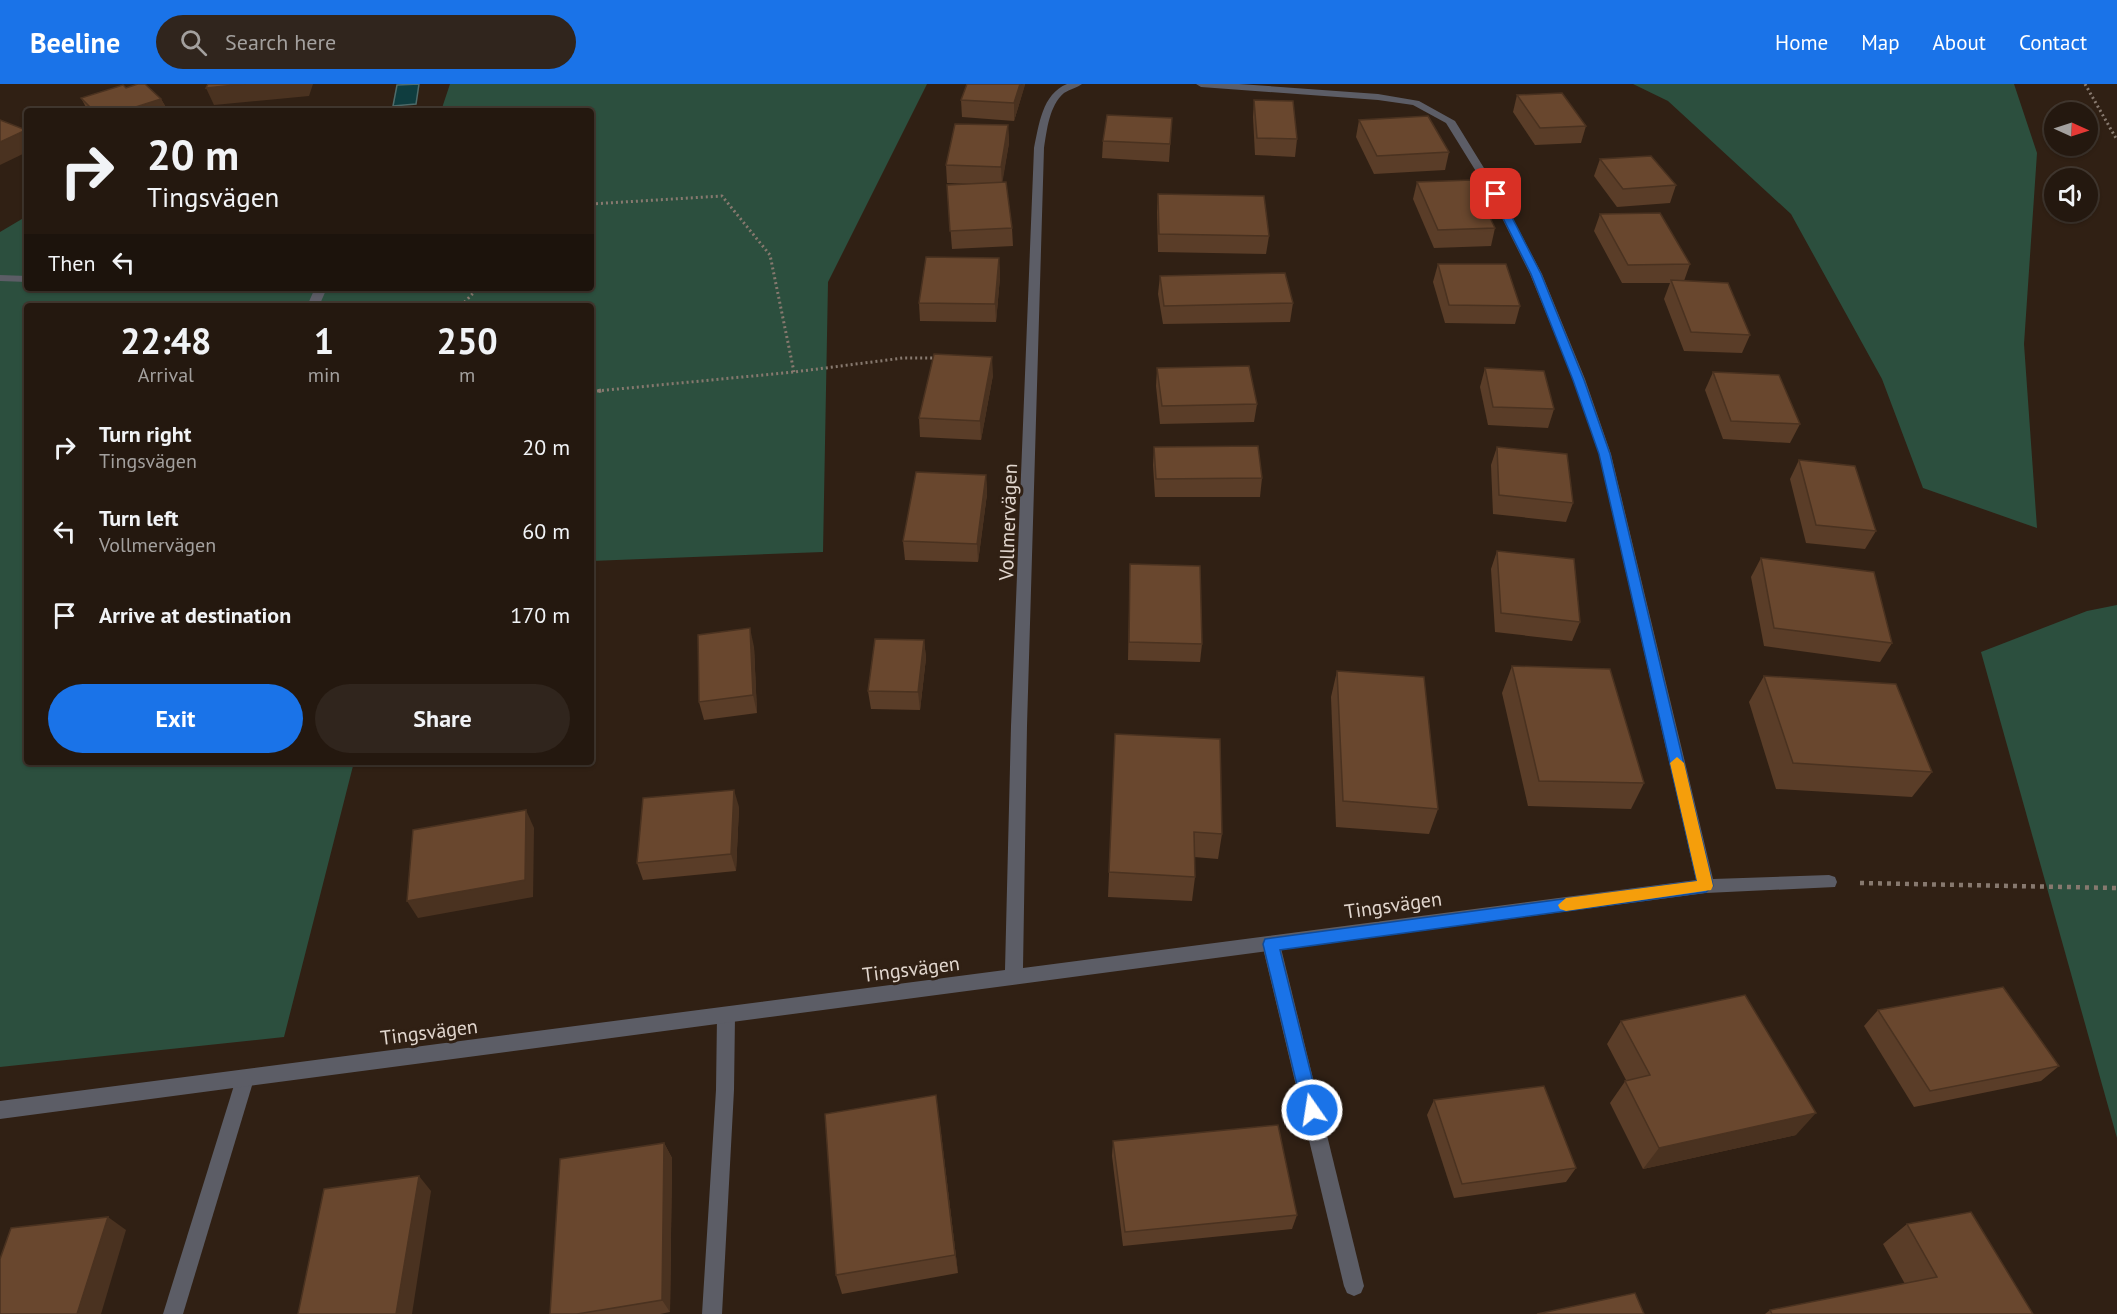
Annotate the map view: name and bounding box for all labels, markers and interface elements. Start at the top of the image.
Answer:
search box [156,15,576,69]
text: Beeline [30,24,120,61]
icon: search [177,26,210,59]
text: Search here [225,28,336,56]
text: Home [1775,29,1828,56]
text: Map [1861,29,1900,56]
text: About [1933,29,1986,56]
text: Contact [2019,29,2087,56]
north arrow [2044,102,2098,156]
map controls [2044,102,2098,222]
text: 20 m [147,127,239,182]
icon: right [48,132,126,210]
pin [1470,168,1521,219]
button: sound [2044,168,2098,222]
icon: arrive [1479,177,1512,210]
text: Tingsvägen [147,180,279,214]
icon: left [107,246,140,279]
text: Then [48,249,95,277]
text: 22:48 [120,317,212,364]
text: 1 [314,317,334,364]
text: 250 [437,317,498,364]
text: Arrival [138,362,194,388]
text: min [308,362,340,388]
text: m [459,362,475,388]
text: Turn right [99,420,191,448]
icon: right [48,431,81,464]
text: 20 m [522,433,570,461]
text: Tingsvägen [99,448,197,474]
street label: Vollmervägen [993,463,1023,582]
text: Turn left [99,504,179,532]
icon: left [48,515,81,548]
text: 60 m [522,517,570,545]
text: Vollmervägen [99,532,216,558]
icon: arrive [48,599,81,632]
text: Arrive at destination [99,601,291,629]
text: 170 m [510,601,570,629]
button: Exit [48,684,303,753]
button: Share [315,684,570,753]
street label: Tingsvägen [1343,885,1443,925]
street label: Tingsvägen [861,950,961,988]
street label: Tingsvägen [379,1013,479,1051]
position arrow [1280,1078,1344,1142]

